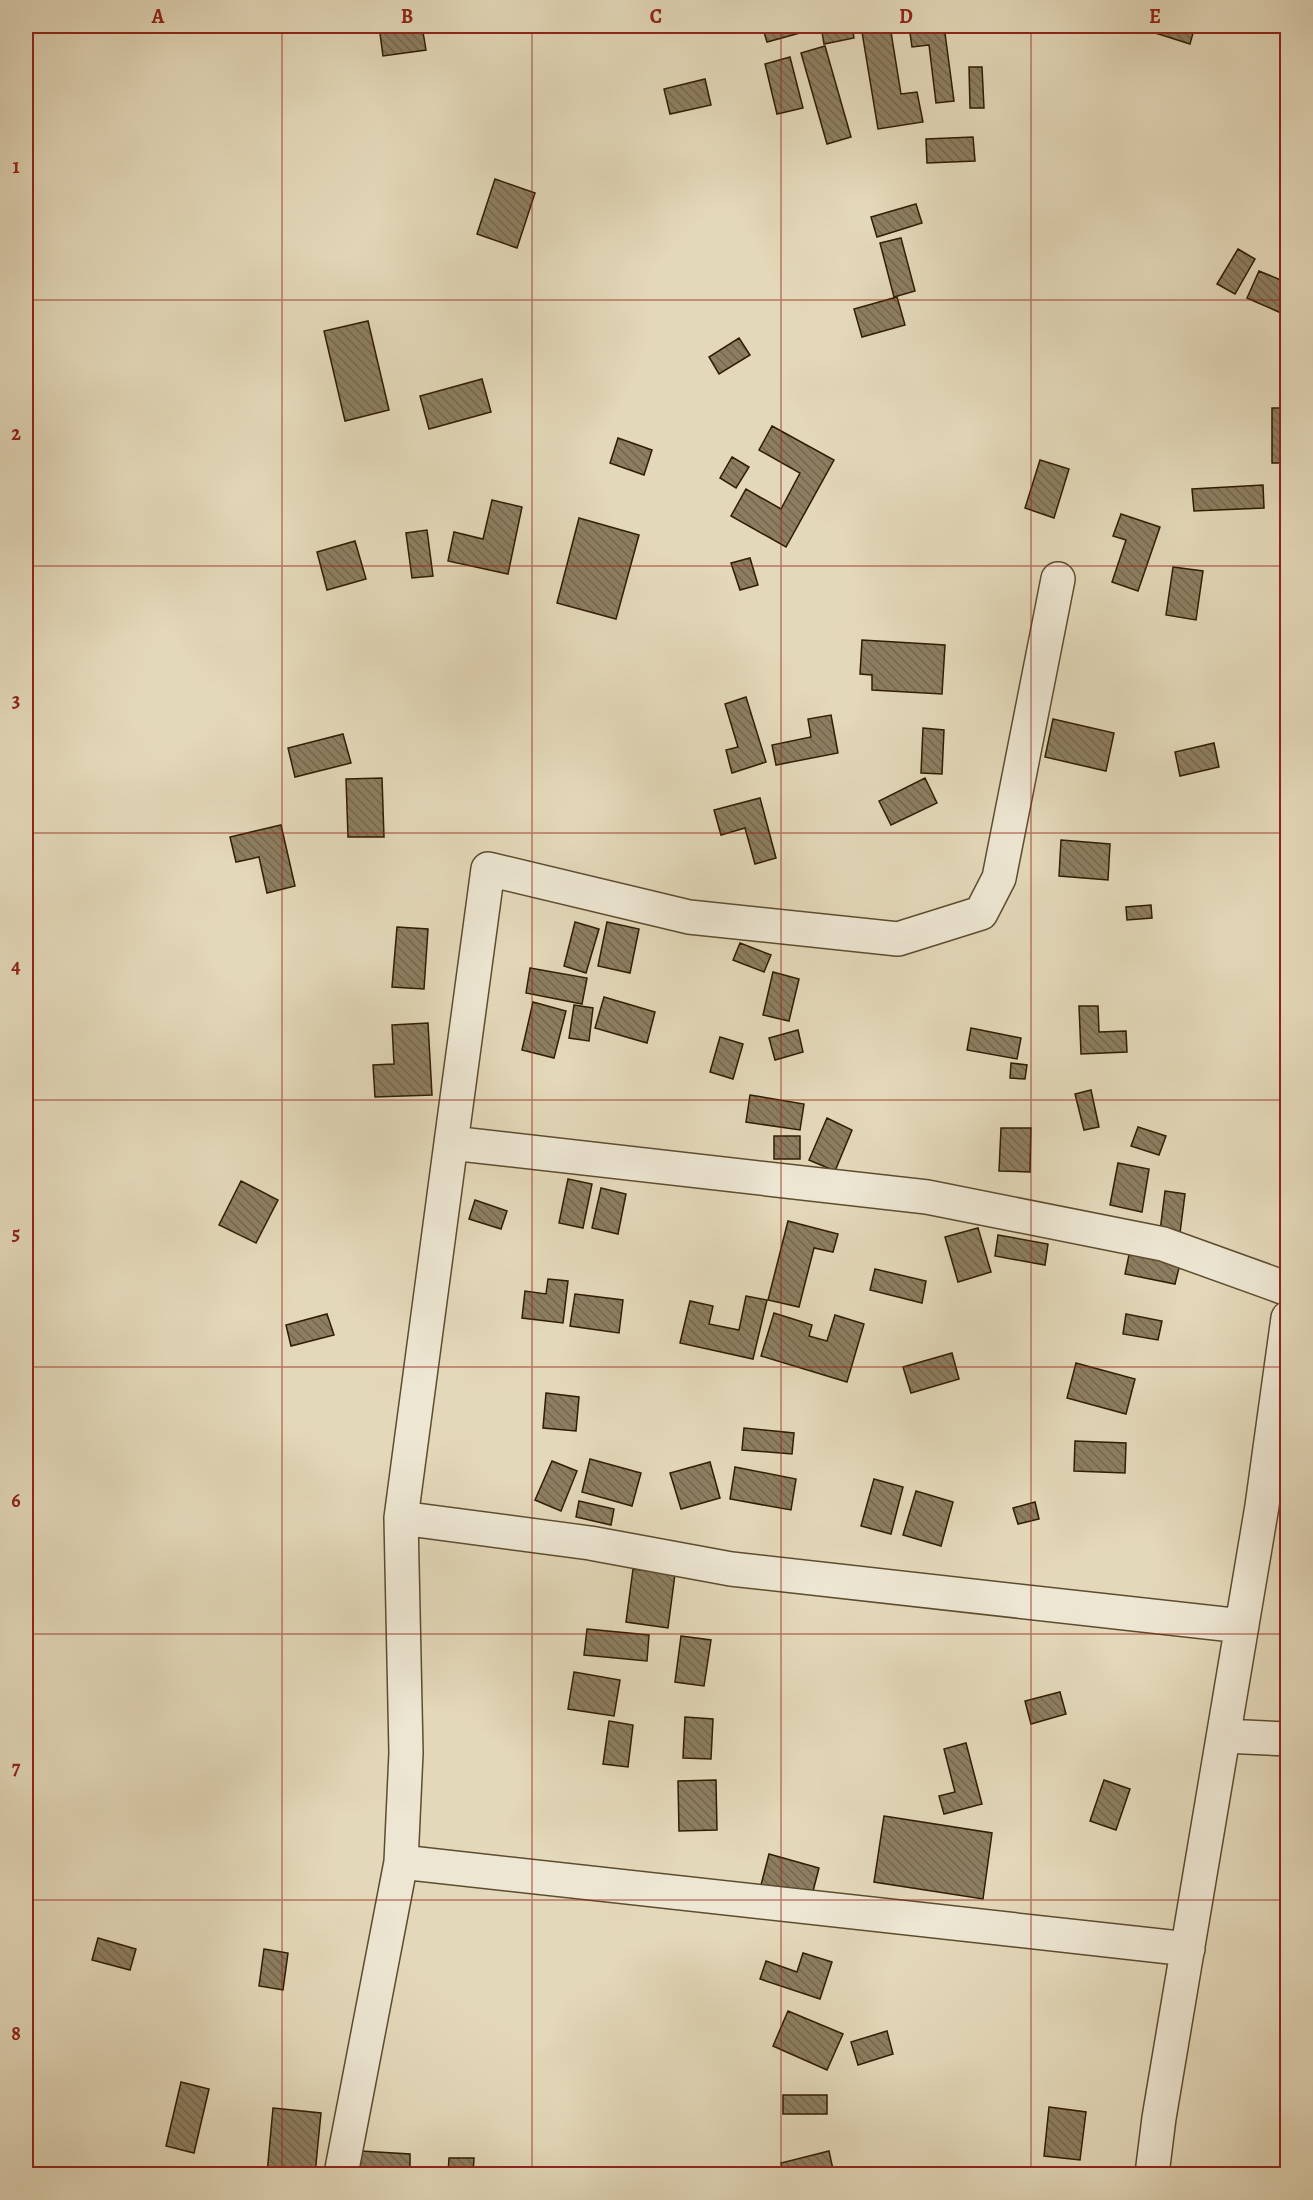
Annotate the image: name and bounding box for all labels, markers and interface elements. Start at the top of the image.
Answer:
text: A [151,3,165,30]
text: B [401,3,413,30]
text: C [650,3,662,30]
text: D [899,3,913,30]
text: E [1149,3,1161,30]
text: 1 [12,153,20,180]
text: 2 [11,420,21,447]
text: 3 [12,687,20,714]
text: 4 [11,953,21,980]
text: 5 [12,1220,20,1247]
text: 6 [11,1487,21,1514]
text: 7 [12,1754,21,1781]
text: 8 [11,2020,21,2047]

